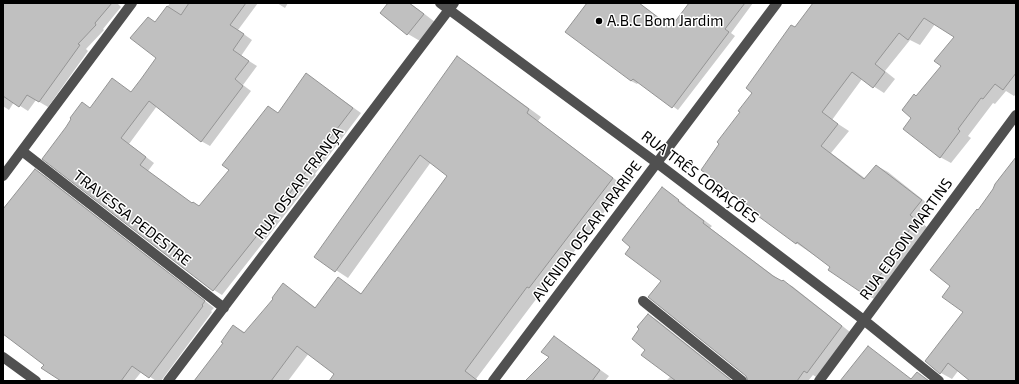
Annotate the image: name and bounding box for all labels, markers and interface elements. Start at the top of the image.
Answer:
place label: A.B.C Bom Jardim [607,12,723,30]
marker: A.B.C Bom Jardim [594,16,604,26]
street label: RUA OSCAR FRANÇA [251,123,347,243]
street label: RUA TRÊS CORAÇÕES [638,127,762,227]
street label: AVENIDA OSCAR ARARIPE [528,157,646,305]
street label: TRAVESSA PEDESTRE [70,167,194,269]
street label: RUA EDSON MARTINS [856,175,956,303]

